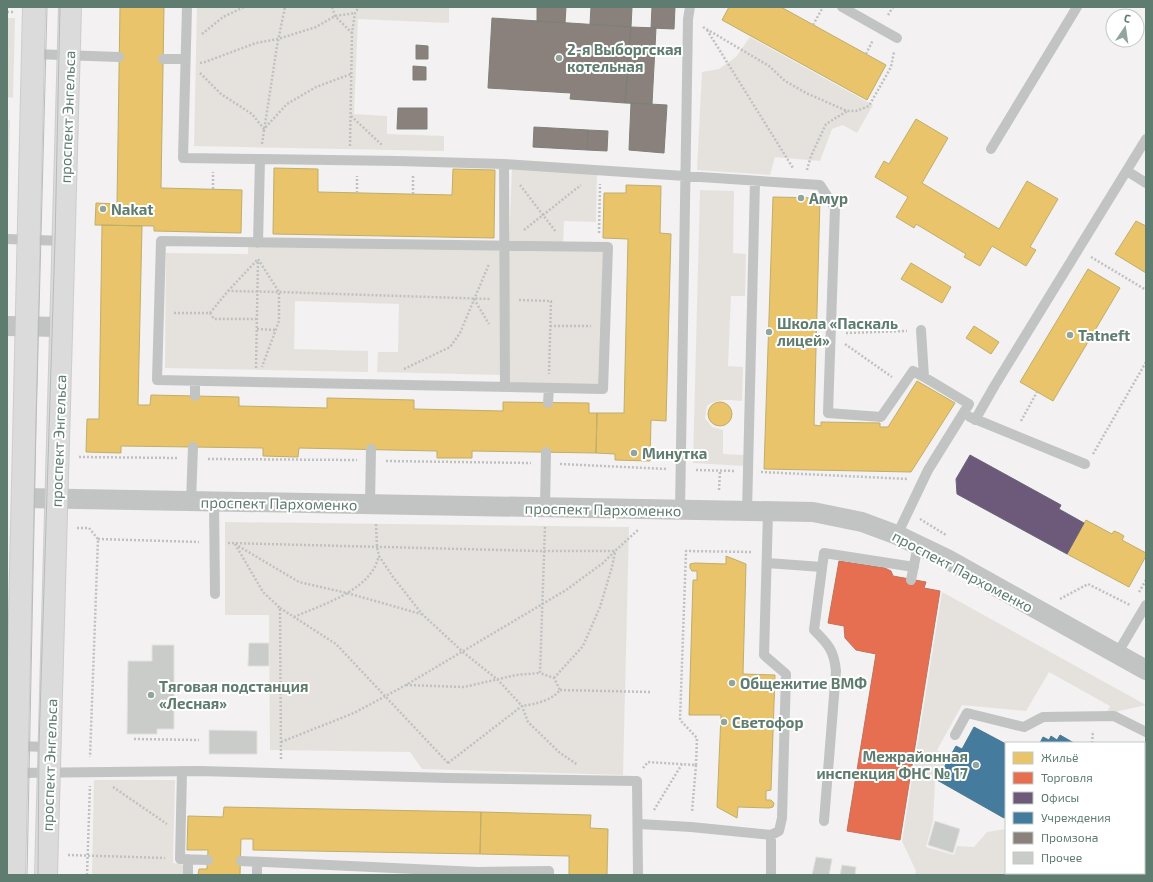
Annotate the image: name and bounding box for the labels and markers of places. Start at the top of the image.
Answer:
place label: 2-я Выборгская котельная [567,40,682,75]
marker: 2-я Выборгская котельная [554,53,564,63]
place label: Амур [809,189,848,207]
marker: Амур [796,193,806,203]
place label: Nakat [111,200,153,218]
marker: Nakat [98,204,108,214]
place label: Школа «Паскаль лицей» [777,314,898,349]
place label: Tatneft [1078,326,1130,344]
marker: Школа «Паскаль лицей» [764,327,774,337]
marker: Tatneft [1065,330,1075,340]
place label: Минутка [642,444,707,462]
marker: Минутка [629,448,639,458]
place label: Общежитие ВМФ [740,674,867,692]
place label: Тяговая подстанция «Лесная» [159,677,308,712]
marker: Общежитие ВМФ [727,678,737,688]
marker: Тяговая подстанция «Лесная» [146,690,156,700]
place label: Светофор [732,713,803,731]
marker: Светофор [719,717,729,727]
place label: Межрайонная инспекция ФНС № 17 [816,747,968,782]
marker: Межрайонная инспекция ФНС № 17 [971,760,981,770]

